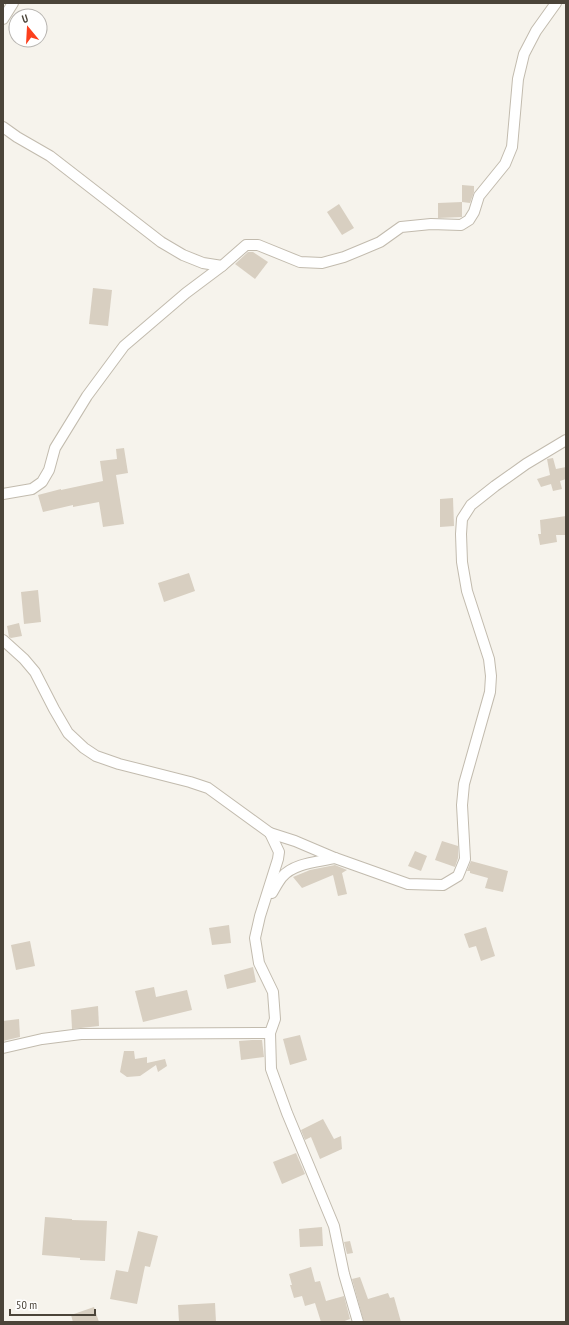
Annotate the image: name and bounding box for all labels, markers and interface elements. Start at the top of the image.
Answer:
north arrow [8,8,48,48]
text: U [20,11,30,26]
scale bar [10,1291,95,1317]
text: 50 m [16,1297,37,1312]

